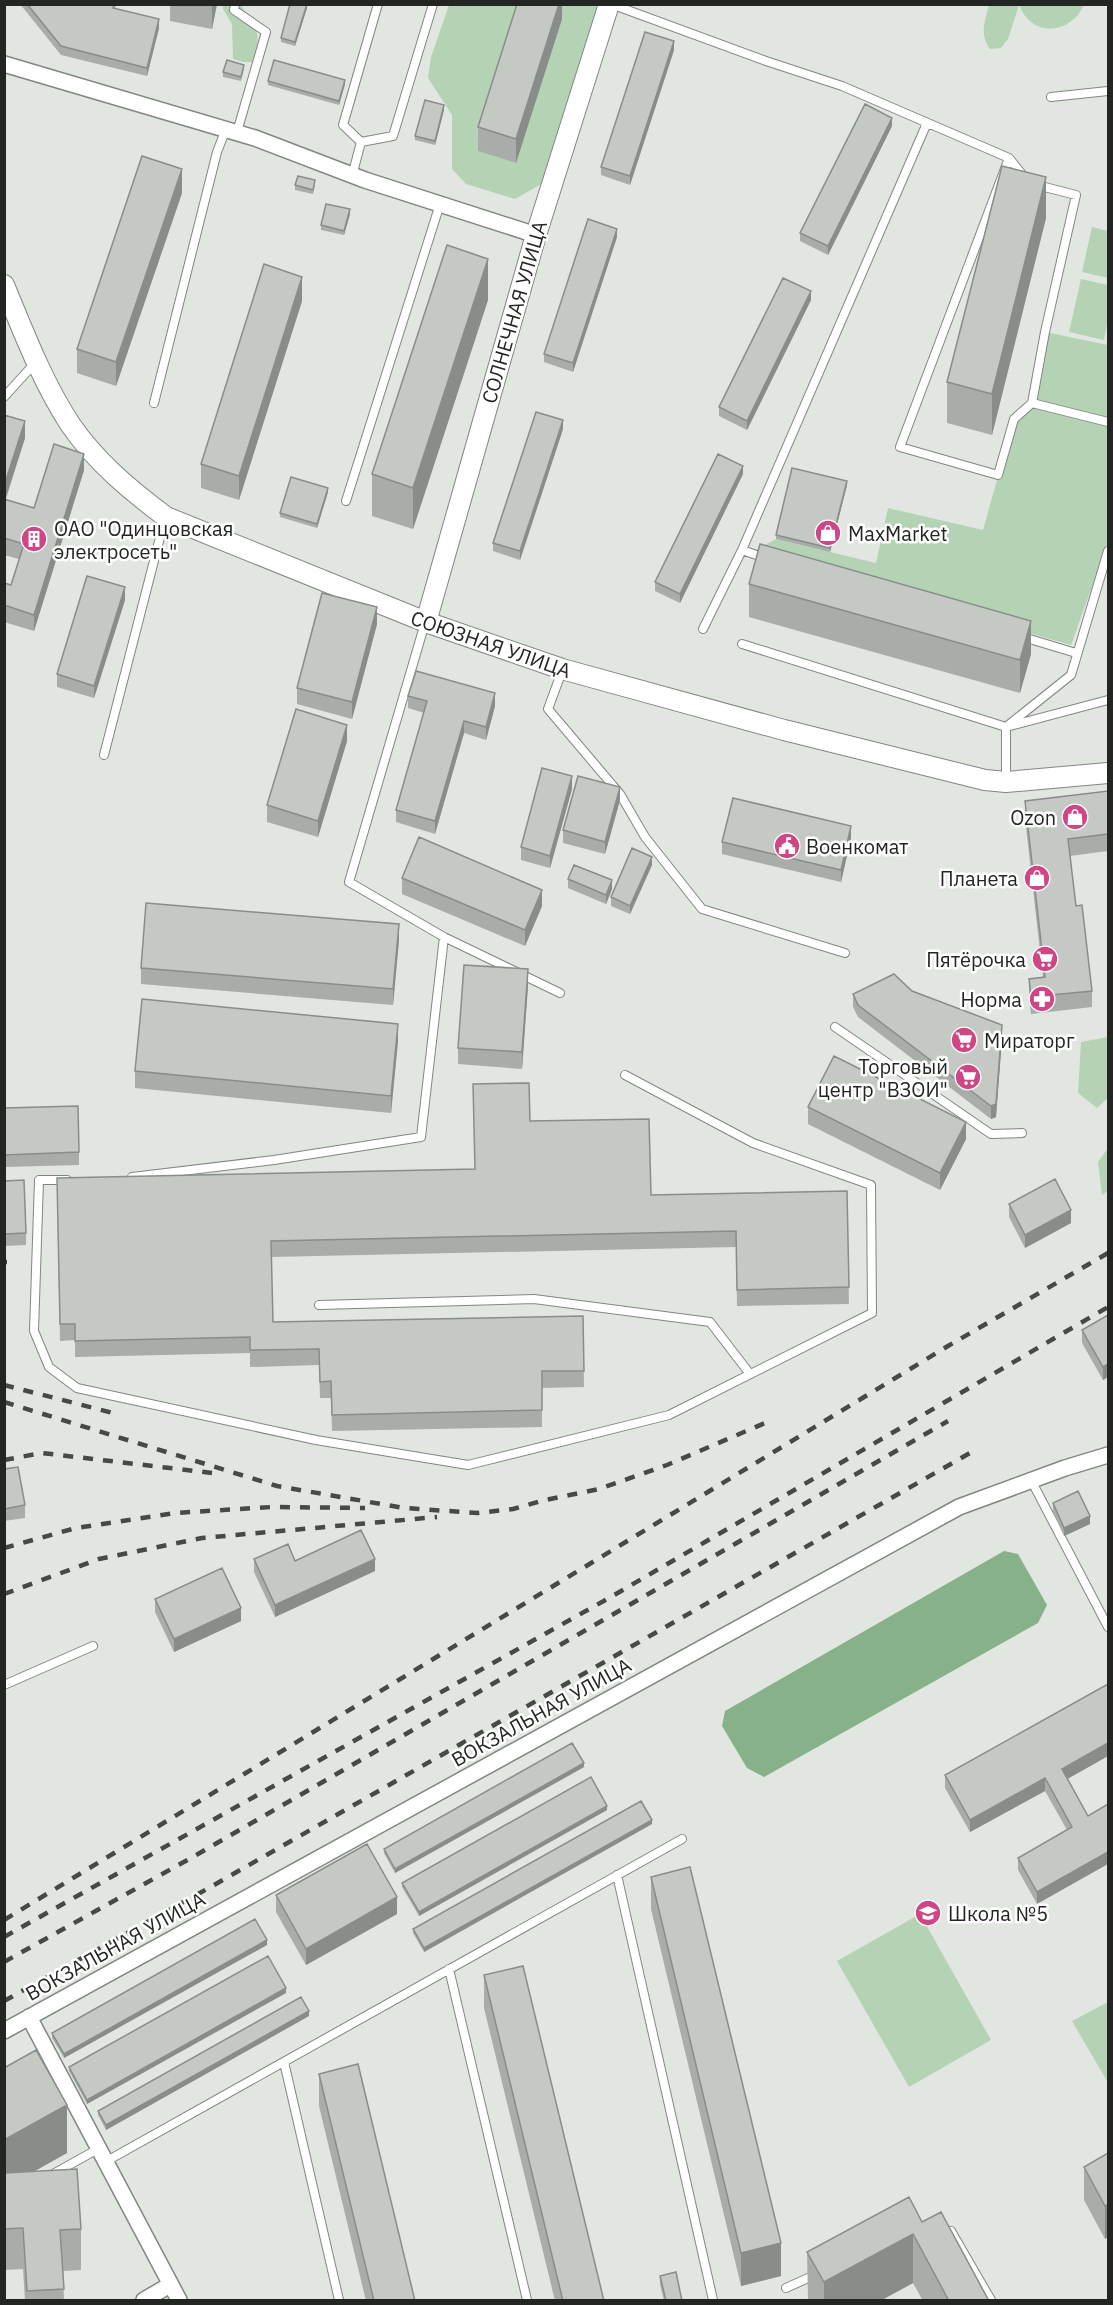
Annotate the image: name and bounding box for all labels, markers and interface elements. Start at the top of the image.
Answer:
street label: СОЛНЕЧНАЯ УЛИЦА [475,217,553,407]
place label: ОАО "Одинцовская электросеть" [54,515,233,565]
shop icon: MaxMarket [813,518,843,548]
place label: MaxMarket [848,520,948,547]
building icon: ОАО "Одинцовская электросеть" [19,524,49,554]
street label: СОЮЗНАЯ УЛИЦА [407,604,575,684]
shop icon: Ozon [1060,802,1090,832]
place label: Ozon [1010,804,1056,831]
public building icon: Военкомат [772,831,802,861]
place label: Военкомат [806,833,909,860]
shop icon: Планета [1022,863,1052,893]
place label: Планета [940,865,1018,892]
supermarket icon: Пятёрочка [1030,944,1060,974]
place label: Пятёрочка [926,946,1026,973]
pharmacy icon: Норма [1027,984,1057,1014]
place label: Норма [960,986,1022,1013]
supermarket icon: Мираторг [949,1025,979,1055]
place label: Мираторг [984,1027,1075,1054]
place label: Торговый центр "ВЗОИ" [818,1053,948,1103]
supermarket icon: Торговый центр "ВЗОИ" [953,1062,983,1092]
street label: ВОКЗАЛЬНАЯ УЛИЦА [446,1651,636,1773]
street label: ВОКЗАЛЬНАЯ УЛИЦА [20,1885,210,2007]
school or university icon: Школа №5 [913,1898,943,1928]
place label: Школа №5 [948,1900,1048,1927]

